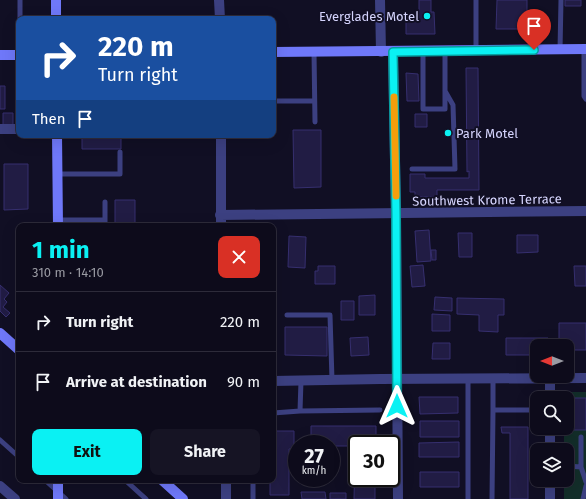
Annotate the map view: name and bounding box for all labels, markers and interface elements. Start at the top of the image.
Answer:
place label: Everglades Motel [319,9,419,24]
pin [517,9,551,50]
marker: Everglades Motel [422,11,432,21]
icon: arrive [523,15,545,37]
text: 220 m [98,30,174,63]
icon: right [32,32,84,84]
text: Turn right [98,64,178,86]
icon: arrive [74,108,96,130]
text: Then [32,110,66,128]
place label: Park Motel [456,126,518,141]
marker: Park Motel [443,128,453,138]
street label: Southwest Krome Terrace [412,191,562,209]
text: 1 min [32,236,90,264]
button: close [218,236,260,278]
text: 310 m · 14:10 [32,265,104,280]
icon: right [32,311,54,333]
text: Turn right [66,313,133,331]
text: 220 m [220,313,260,331]
north arrow [530,339,574,383]
map controls [530,339,574,487]
icon: arrive [32,371,54,393]
text: Arrive at destination [66,373,207,391]
text: 90 m [227,373,260,391]
position arrow [376,385,418,427]
button: search [530,391,574,435]
button: Exit [32,429,142,475]
button: Share [150,429,260,475]
speed limit sign: 30 [348,435,400,487]
button: layers [530,443,574,487]
text: 27 [304,444,324,468]
text: km/h [302,465,326,477]

